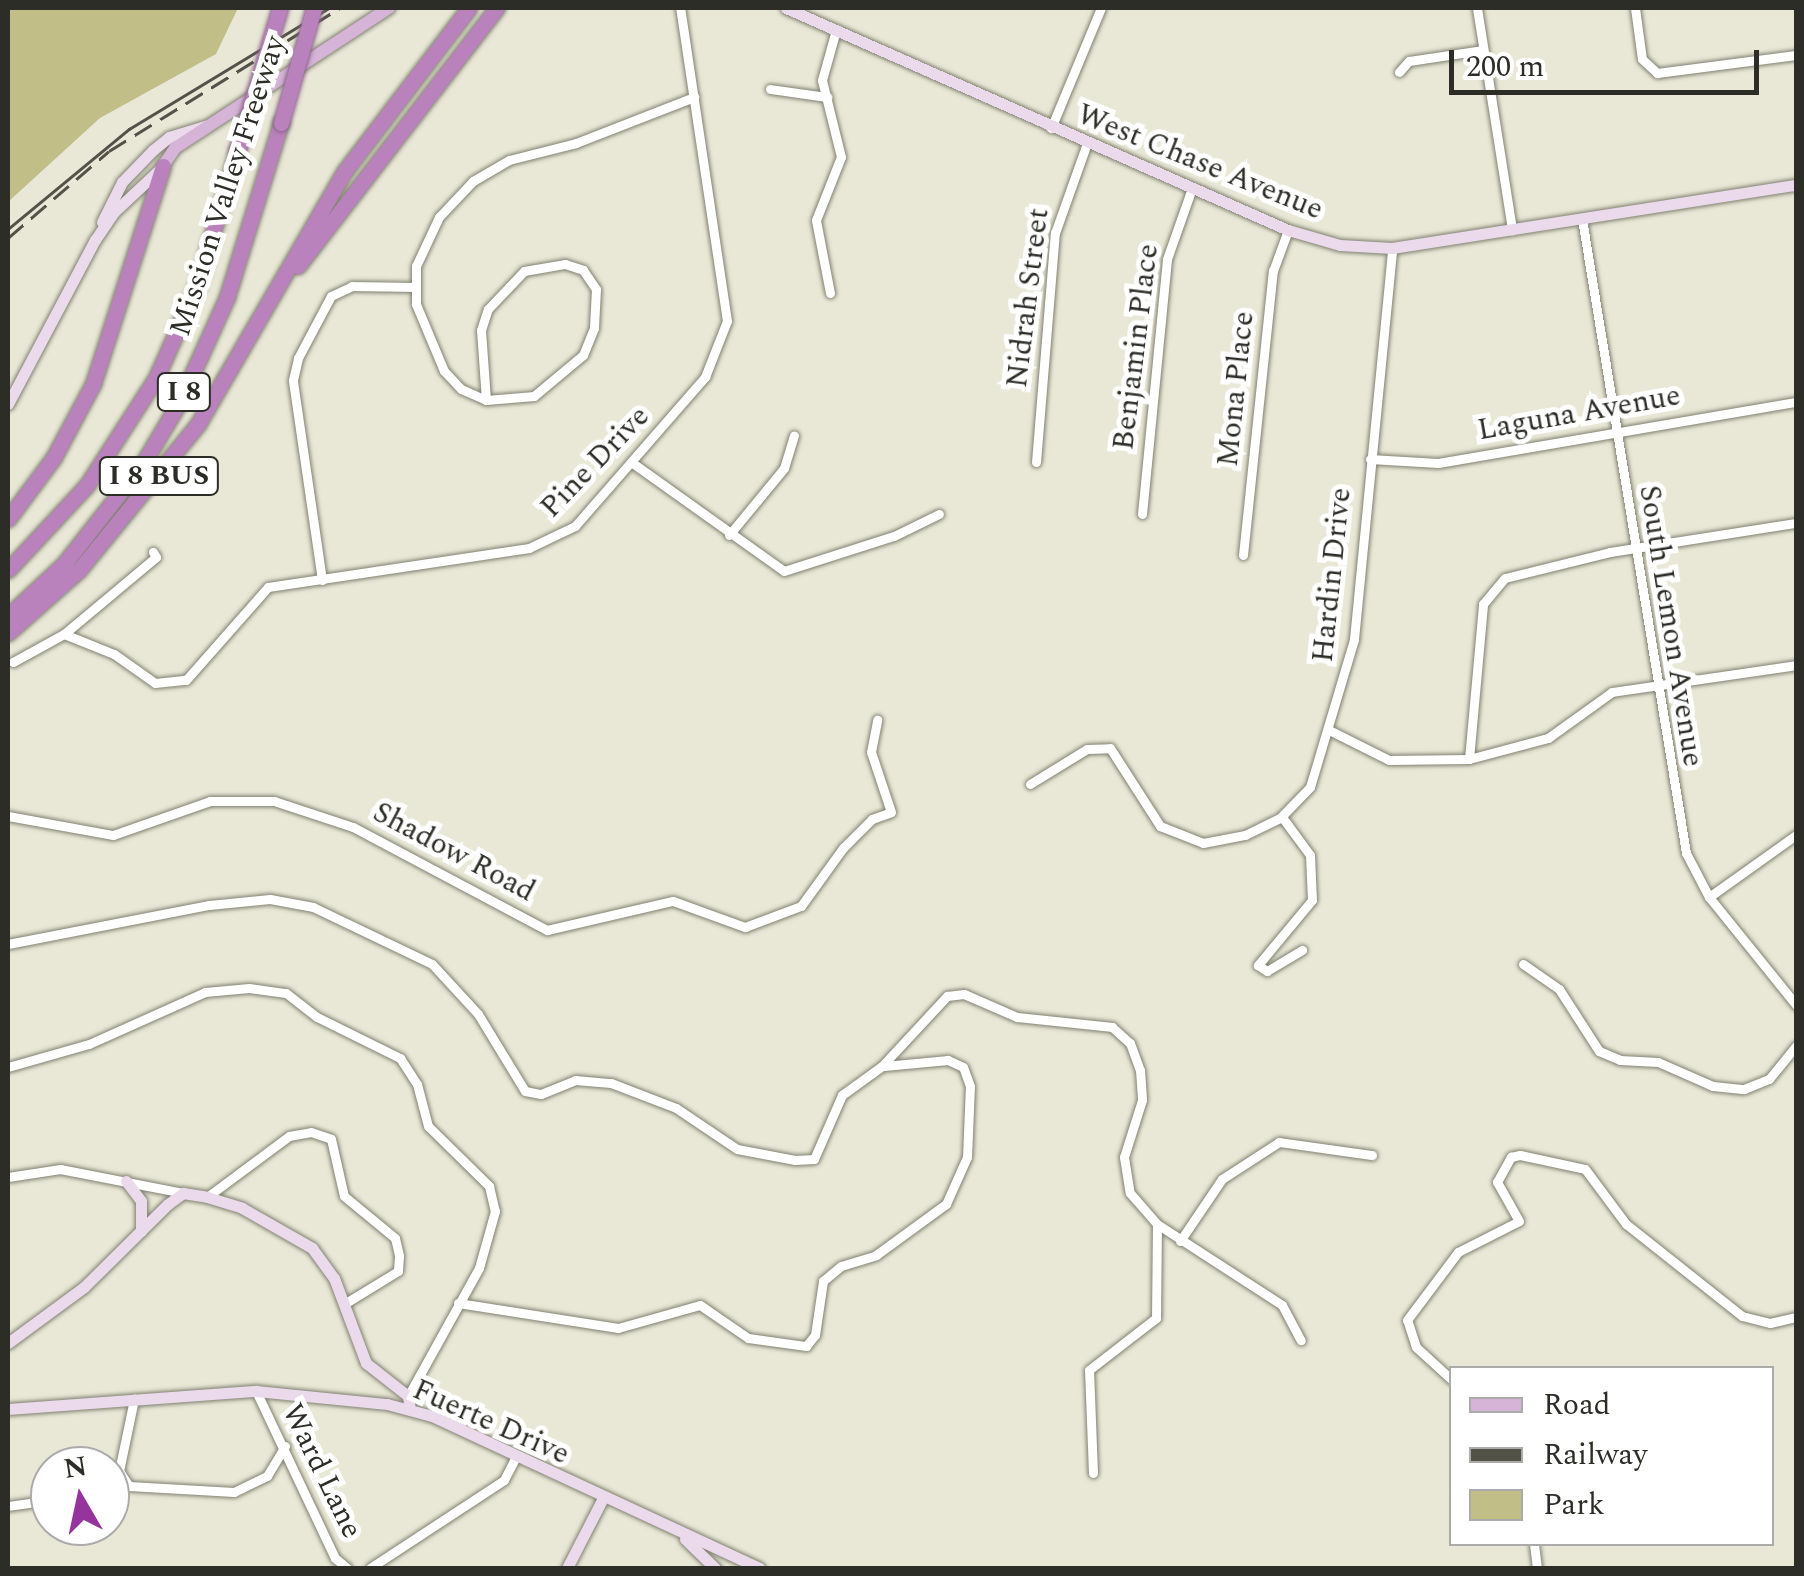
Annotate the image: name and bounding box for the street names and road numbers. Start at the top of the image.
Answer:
street label: Mission Valley Freeway [162,31,294,341]
street label: West Chase Avenue [1072,96,1328,228]
street label: Nidrah Street [999,206,1057,390]
street label: Benjamin Place [1105,242,1167,452]
street label: Mona Place [1210,310,1262,468]
road number: I 8 [156,369,212,415]
street label: Laguna Avenue [1475,377,1683,449]
street label: Pine Drive [533,399,657,525]
road number: I 8 BUS [96,453,222,499]
street label: South Lemon Avenue [1631,483,1711,769]
street label: Hardin Drive [1305,486,1359,664]
street label: Shadow Road [367,794,541,910]
street label: Fuerte Drive [407,1371,575,1473]
street label: Ward Lane [274,1398,370,1544]

